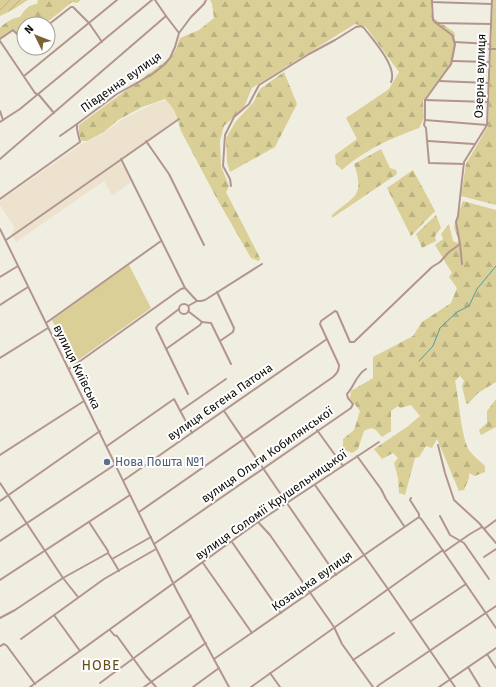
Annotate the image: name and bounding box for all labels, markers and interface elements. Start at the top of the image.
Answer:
north arrow [16,16,56,56]
text: N [22,22,36,37]
street label: Озерна вулиця [472,33,488,119]
street label: Південна вулиця [78,49,164,115]
street label: вулиця Київська [51,323,103,411]
street label: вулиця Євгена Патона [165,360,275,444]
street label: вулиця Ольги Кобилянської [199,404,336,506]
street label: вулиця Соломії Крушельницької [192,447,350,563]
place label: Нова Пошта №1 [115,455,205,469]
marker: Нова Пошта №1 [102,457,112,467]
street label: Козацька вулиця [269,548,355,614]
district label: НОВЕ [81,657,121,674]

